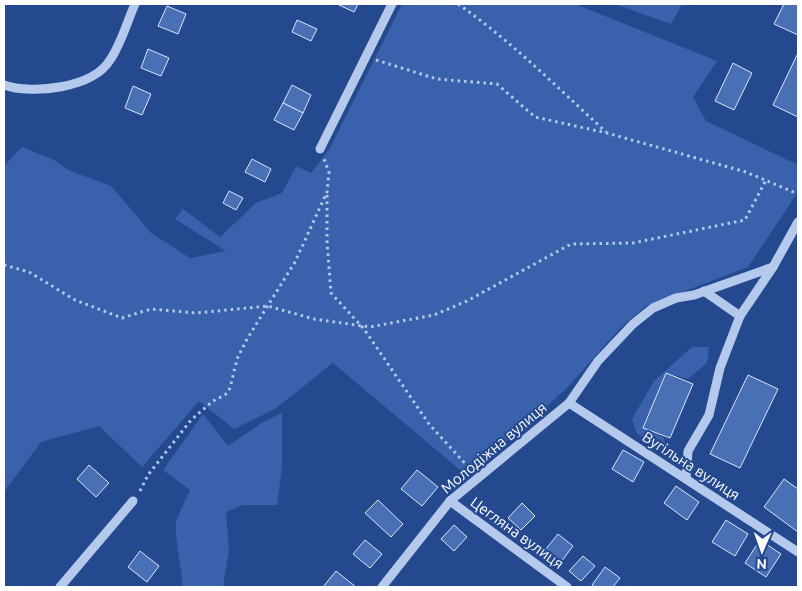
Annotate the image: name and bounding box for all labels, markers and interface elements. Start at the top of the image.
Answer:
street label: Молодіжна вулиця [437,399,550,497]
street label: Вугільна вулиця [639,428,743,503]
street label: Цегляна вулиця [467,493,567,572]
north arrow [737,526,787,576]
text: N [756,556,767,572]

